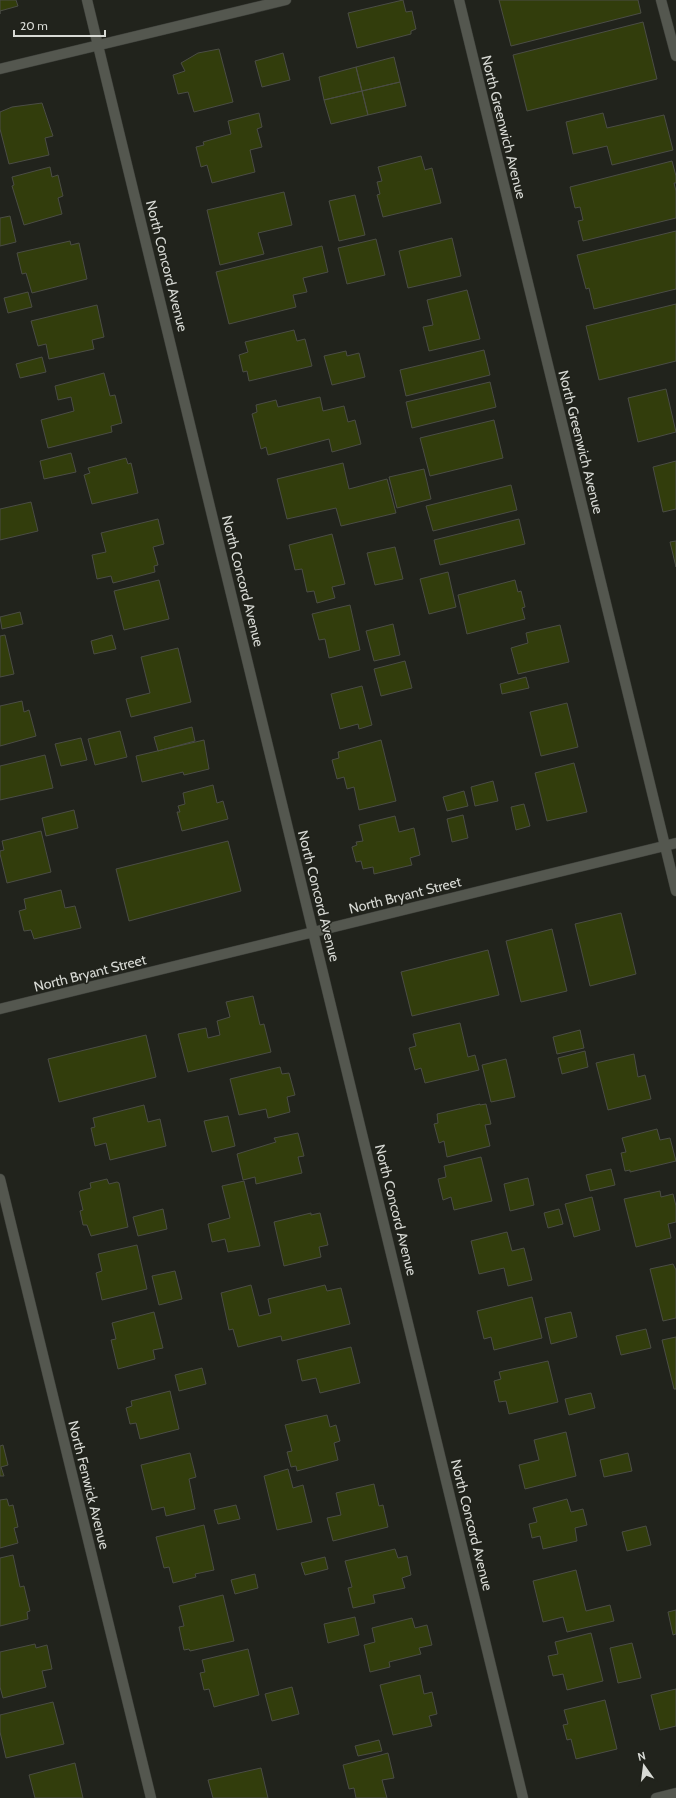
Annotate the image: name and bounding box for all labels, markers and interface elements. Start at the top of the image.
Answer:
scale bar [14,12,105,38]
text: 20 m [20,18,48,33]
street label: North Greenwich Avenue [477,53,531,201]
street label: North Concord Avenue [142,198,192,334]
street label: North Greenwich Avenue [554,368,608,516]
street label: North Concord Avenue [218,513,268,649]
street label: North Concord Avenue [294,828,344,964]
street label: North Bryant Street [347,872,463,918]
street label: North Bryant Street [32,950,148,996]
street label: North Concord Avenue [371,1142,421,1278]
street label: North Fenwick Avenue [64,1419,114,1551]
street label: North Concord Avenue [447,1457,497,1593]
north arrow [624,1746,664,1786]
text: N [636,1749,647,1764]

